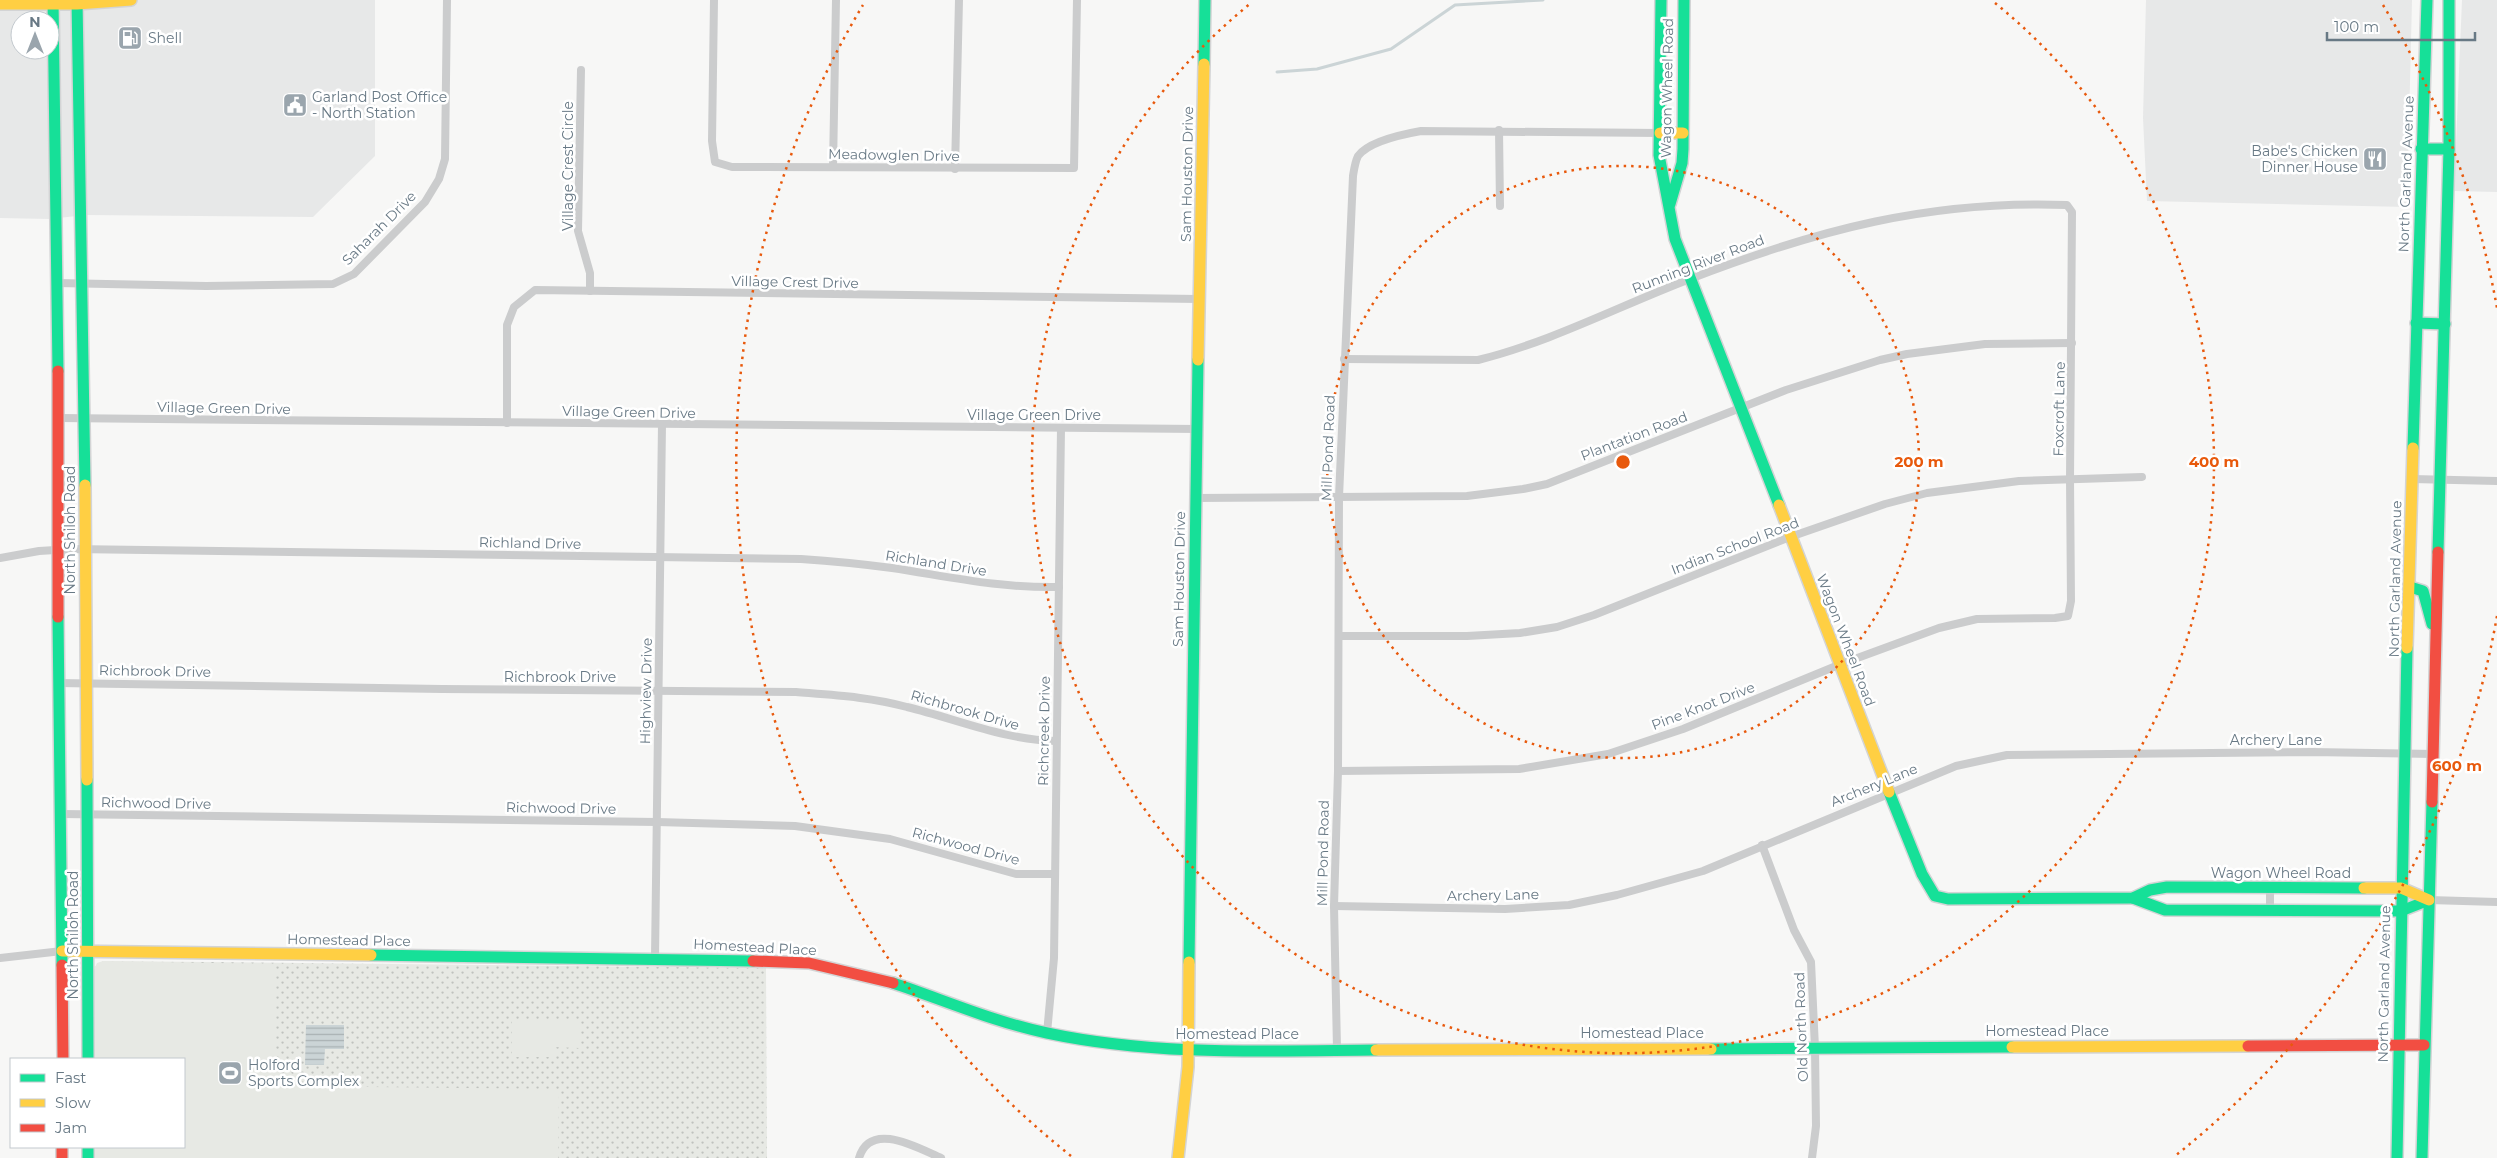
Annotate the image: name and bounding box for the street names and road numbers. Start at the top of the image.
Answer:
street label: Wagon Wheel Road [1657,18,1677,158]
street label: North Garland Avenue [2394,95,2418,253]
street label: Village Crest Circle [559,101,577,231]
street label: Sam Houston Drive [1177,106,1197,242]
street label: Meadowglen Drive [828,145,960,165]
street label: Saharah Drive [338,187,420,269]
street label: Running River Road [1629,230,1767,298]
street label: Village Crest Drive [731,272,859,292]
street label: Foxcroft Lane [2049,361,2069,457]
street label: Mill Pond Road [1317,395,1339,501]
street label: Village Green Drive [157,398,291,418]
street label: Village Green Drive [562,402,696,422]
street label: Village Green Drive [967,406,1101,424]
street label: Plantation Road [1578,407,1690,465]
street label: North Shiloh Road [61,466,79,594]
street label: North Garland Avenue [2385,500,2405,658]
street label: Sam Houston Drive [1169,511,1189,647]
street label: Indian School Road [1668,513,1802,579]
street label: Richland Drive [479,533,581,553]
street label: Richland Drive [884,546,988,580]
street label: Wagon Wheel Road [1812,571,1880,709]
street label: Highview Drive [636,638,656,744]
street label: Richbrook Drive [99,661,211,681]
street label: Richbrook Drive [504,668,616,686]
street label: Richcreek Drive [1034,676,1054,786]
street label: Pine Knot Drive [1649,678,1757,734]
street label: Richbrook Drive [909,686,1021,734]
street label: Archery Lane [2230,731,2322,749]
street label: Archery Lane [1828,759,1920,811]
street label: Richwood Drive [101,793,211,813]
street label: Richwood Drive [506,798,616,818]
street label: Mill Pond Road [1313,800,1333,906]
street label: Richwood Drive [910,823,1022,869]
street label: Wagon Wheel Road [2211,864,2351,882]
street label: North Shiloh Road [64,871,82,999]
street label: Archery Lane [1447,885,1539,905]
street label: North Garland Avenue [2374,905,2394,1063]
street label: Homestead Place [287,930,411,950]
street label: Homestead Place [693,935,817,959]
street label: Old North Road [1790,972,1812,1082]
street label: Homestead Place [1985,1022,2109,1040]
street label: Homestead Place [1580,1024,1704,1042]
street label: Homestead Place [1175,1025,1299,1043]

